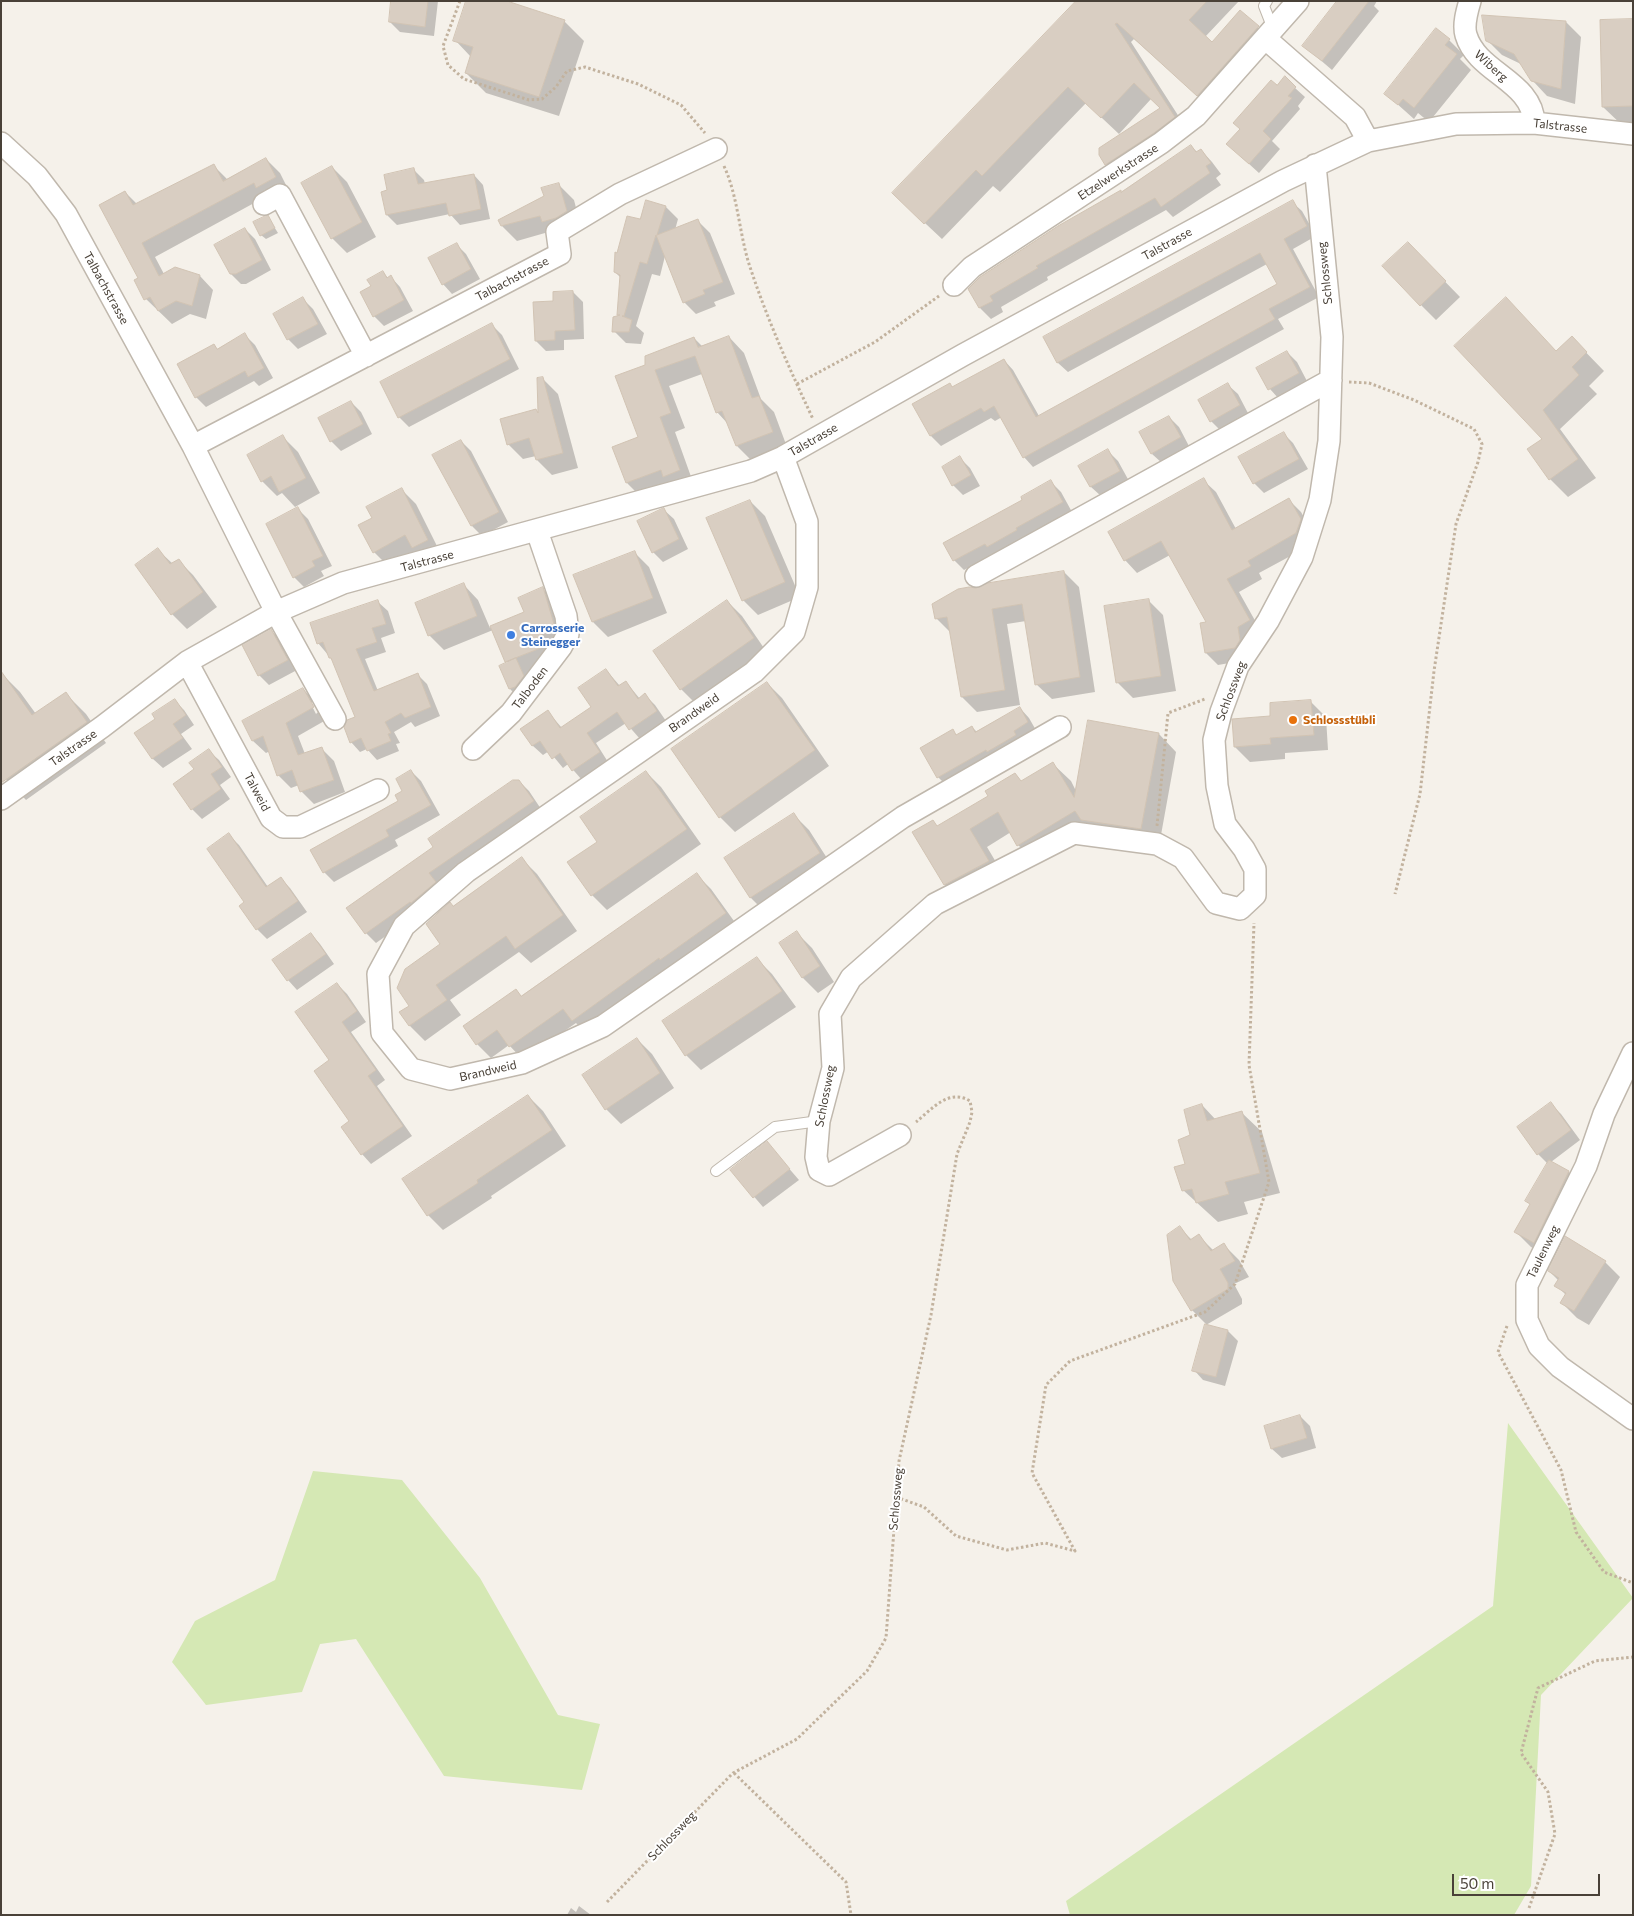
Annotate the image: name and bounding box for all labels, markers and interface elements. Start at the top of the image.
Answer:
street label: Wiberg [1471,47,1511,85]
street label: Talstrasse [1532,116,1588,136]
street label: Etzelwerkstrasse [1075,141,1161,203]
street label: Talstrasse [1140,224,1194,264]
street label: Schlossweg [1315,241,1335,305]
street label: Talbachstrasse [80,249,132,327]
street label: Talbachstrasse [473,254,551,304]
street label: Talstrasse [786,420,840,460]
street label: Talstrasse [399,547,455,575]
place label: Carrosserie Steinegger [521,621,584,649]
marker: Carrosserie Steinegger [505,629,517,641]
street label: Schlossweg [1213,659,1249,723]
street label: Talboden [509,664,551,712]
street label: Brandweid [666,690,722,736]
place label: Schlossstübli [1303,713,1376,727]
marker: Schlossstübli [1287,714,1299,726]
street label: Talstrasse [47,726,99,770]
street label: Talweid [241,770,273,814]
street label: Brandweid [458,1057,518,1085]
street label: Schlossweg [812,1064,838,1128]
street label: Taulenweg [1524,1223,1562,1281]
street label: Schlossweg [886,1467,906,1531]
street label: Schlossweg [645,1808,699,1864]
scale bar [1454,1864,1602,1896]
text: 50 m [1460,1874,1494,1892]

